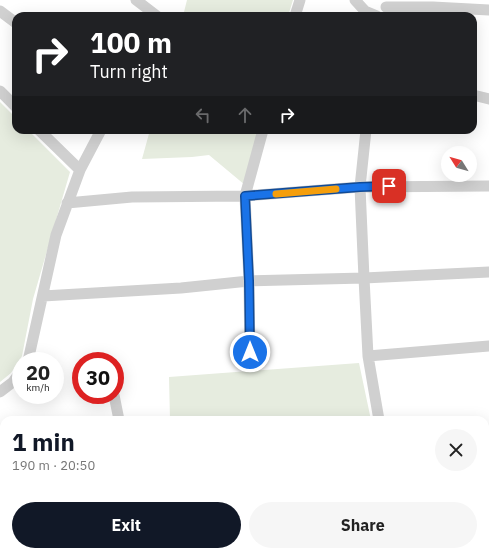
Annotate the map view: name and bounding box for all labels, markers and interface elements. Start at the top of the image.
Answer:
text: 100 m [90,24,172,61]
icon: right [24,28,76,80]
text: Turn right [90,60,168,83]
icon: left [192,104,214,126]
icon: ahead [234,104,256,126]
icon: right [276,104,298,126]
north arrow [441,146,477,182]
map controls [441,146,477,182]
pin [372,169,406,203]
icon: arrive [378,175,400,197]
position arrow [229,331,271,373]
speed limit sign: 30 [72,352,124,404]
text: 20 [26,359,50,386]
text: km/h [26,381,50,394]
text: 1 min [12,426,75,458]
button: close [435,429,477,471]
text: 190 m · 20:50 [12,457,95,474]
button: Exit [12,502,241,548]
button: Share [249,502,477,548]

